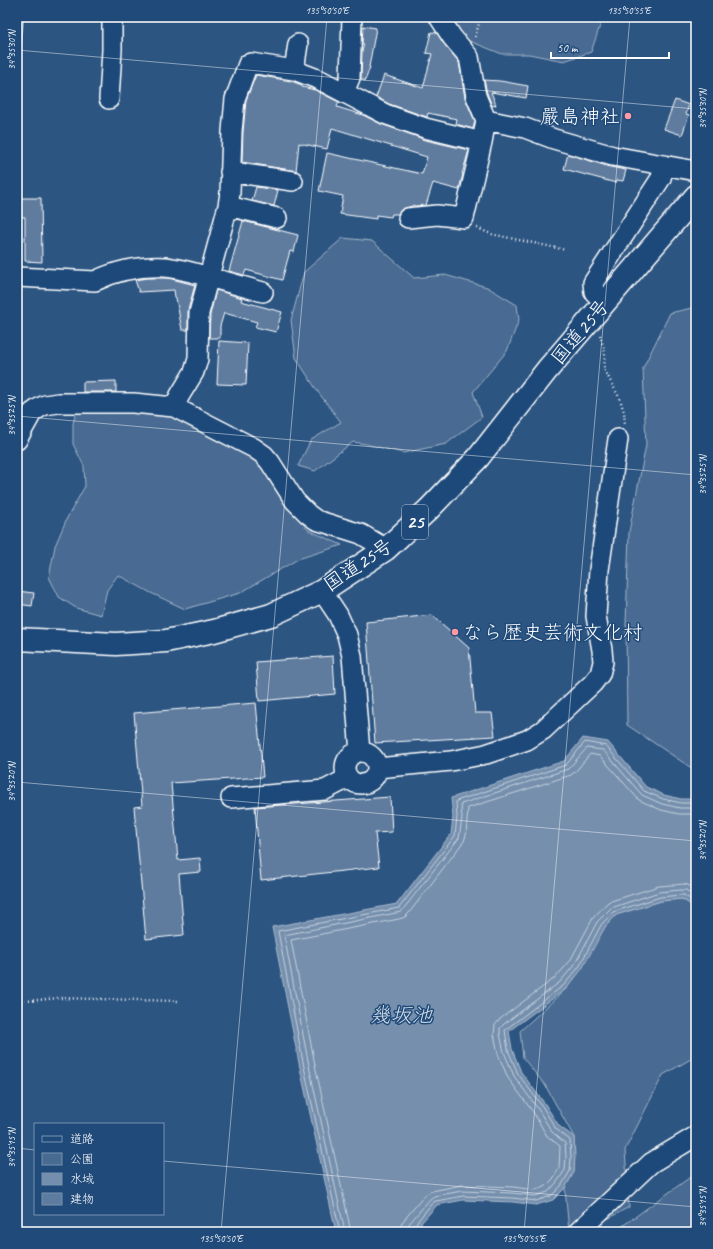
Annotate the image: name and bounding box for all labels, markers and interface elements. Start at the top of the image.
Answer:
text: 135°50'50"E [305,4,350,17]
text: 135°50'55"E [607,4,652,17]
text: 34°35'30"N [5,28,18,70]
scale bar [551,34,669,60]
text: 50 m [557,40,579,56]
text: 34°35'30"N [696,87,709,129]
place label: 嚴島神社 [540,104,620,129]
marker: 嚴島神社 [623,111,633,121]
street label: 国道25号 [545,294,615,370]
text: 34°35'25"N [5,394,18,436]
text: 34°35'25"N [696,453,709,495]
road number: 25 [402,505,428,539]
street label: 国道25号 [319,533,397,597]
place label: なら歴史芸術文化村 [463,620,643,645]
marker: なら歴史芸術文化村 [450,627,460,637]
text: 34°35'20"N [5,760,18,802]
text: 34°35'20"N [696,819,709,861]
water label: 幾坂池 [370,1002,433,1028]
legend [34,1123,164,1215]
text: 34°35'15"N [5,1126,18,1168]
text: 道路 [70,1131,94,1147]
text: 公園 [70,1151,94,1167]
text: 水域 [70,1171,94,1187]
text: 34°35'15"N [696,1185,709,1227]
text: 建物 [70,1191,94,1207]
text: 135°50'50"E [199,1232,244,1245]
text: 135°50'55"E [502,1232,547,1245]

